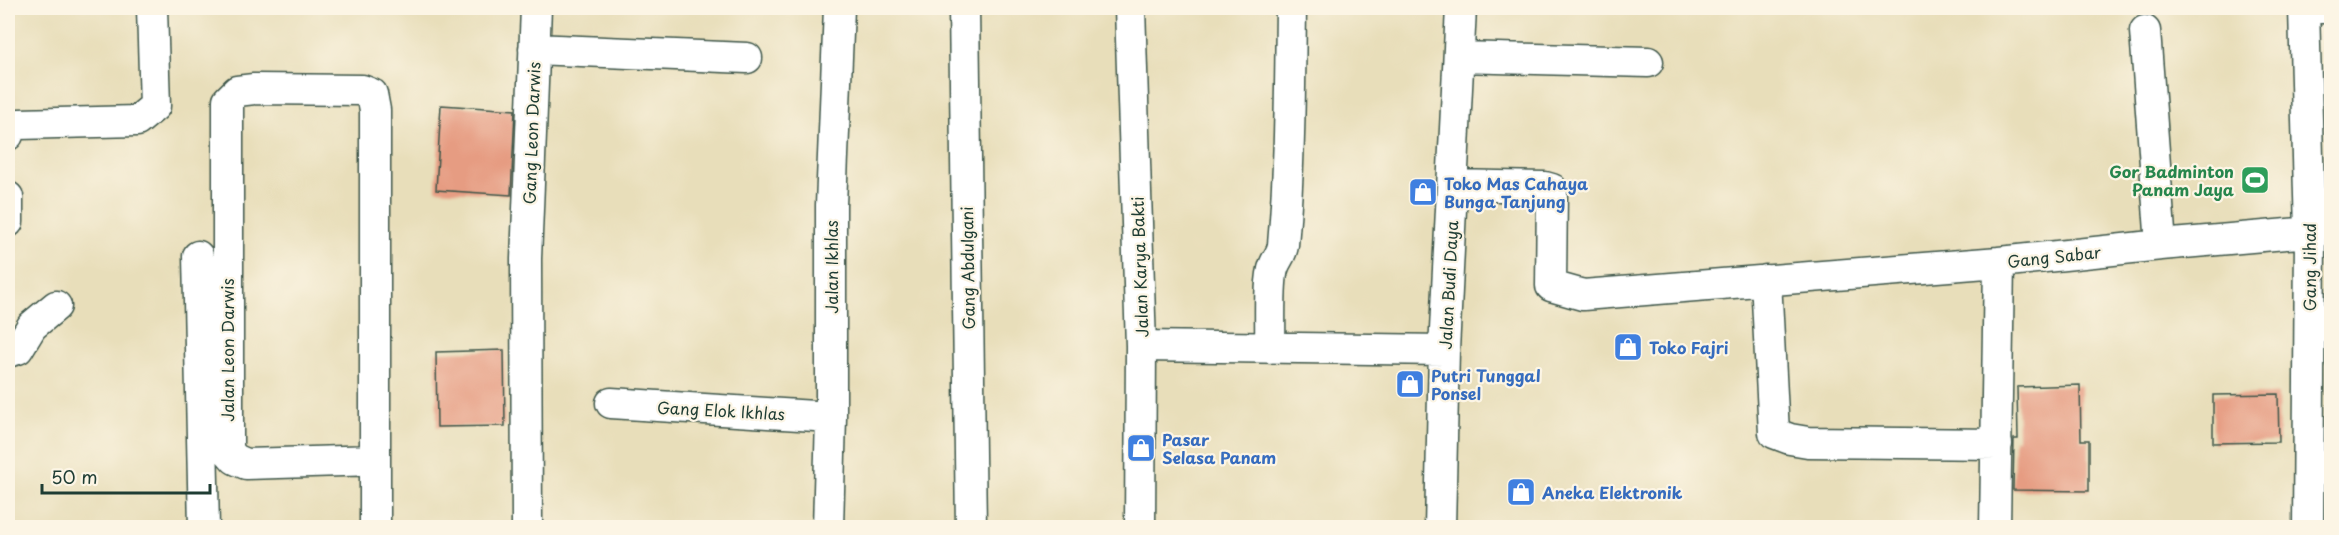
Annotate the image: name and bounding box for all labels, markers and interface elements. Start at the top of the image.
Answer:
street label: Gang Leon Darwis [517,61,545,205]
place label: Gor Badminton Panam Jaya [2109,159,2234,201]
sports icon: Gor Badminton Panam Jaya [2239,164,2271,196]
place label: Toko Mas Cahaya Bunga Tanjung [1444,171,1588,213]
shop icon: Toko Mas Cahaya Bunga Tanjung [1407,176,1439,208]
street label: Jalan Karya Bakti [1125,196,1153,338]
street label: Gang Abdulgani [954,206,980,330]
street label: Jalan Ikhlas [819,220,843,314]
street label: Jalan Budi Daya [1433,220,1463,350]
street label: Gang Jihad [2297,223,2321,311]
street label: Gang Sabar [2006,239,2103,273]
street label: Jalan Leon Darwis [215,278,239,422]
shop icon: Toko Fajri [1612,331,1644,363]
place label: Toko Fajri [1649,335,1729,359]
place label: Putri Tunggal Ponsel [1431,363,1541,405]
shop icon: Putri Tunggal Ponsel [1394,368,1426,400]
street label: Gang Elok Ikhlas [656,395,786,425]
place label: Pasar Selasa Panam [1162,427,1276,469]
shop icon: Pasar Selasa Panam [1125,432,1157,464]
scale bar [42,457,210,495]
text: 50 m [51,463,98,490]
shop icon: Aneka Elektronik [1505,476,1537,508]
place label: Aneka Elektronik [1541,480,1683,504]

